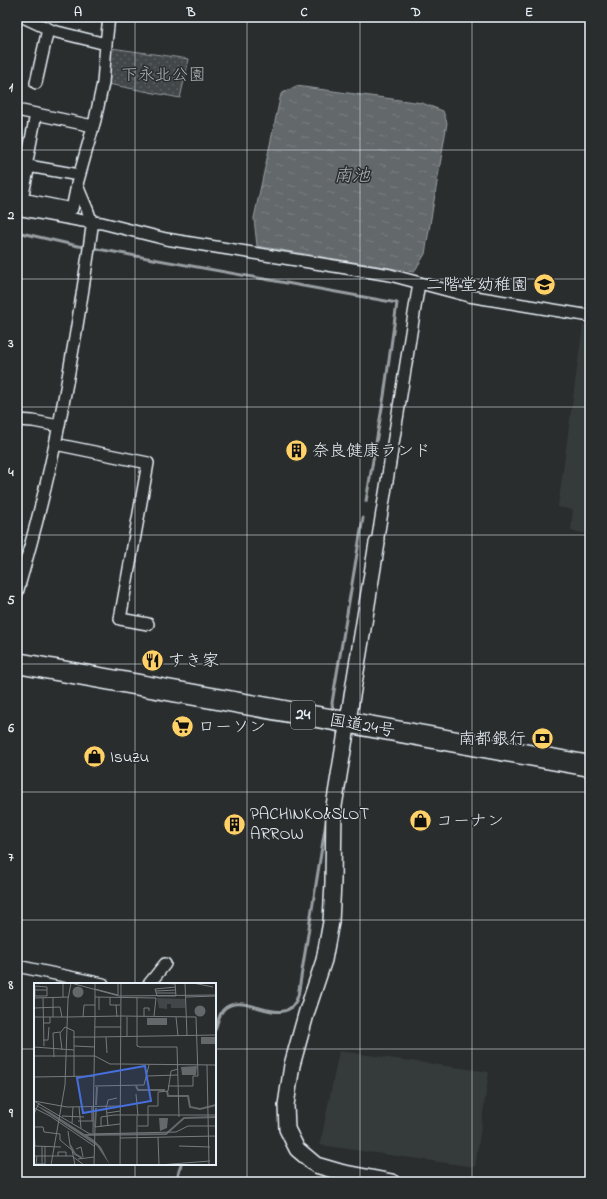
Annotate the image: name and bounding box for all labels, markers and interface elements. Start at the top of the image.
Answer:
text: A [74,3,82,22]
text: B [186,3,196,22]
text: C [300,3,308,22]
text: D [410,3,421,22]
text: E [525,3,533,22]
park label: 下永北公園 [121,63,206,88]
text: 1 [9,78,14,97]
water label: 南池 [334,164,371,190]
text: 2 [7,206,15,225]
school or university icon: 二階堂幼稚園 [531,272,557,298]
place label: 二階堂幼稚園 [426,273,528,298]
text: 3 [7,334,14,353]
building icon: 奈良健康ランド [284,438,310,464]
place label: 奈良健康ランド [312,439,431,464]
text: 4 [7,463,14,482]
text: 5 [7,591,15,610]
restaurant icon: すき家 [140,648,166,674]
place label: すき家 [168,649,219,674]
road number: 24 [291,701,315,729]
street label: 国道24号 [327,708,397,744]
supermarket icon: ローソン [170,714,196,740]
place label: ローソン [198,715,266,740]
text: 6 [7,719,14,738]
bank icon: 南都銀行 [529,726,555,752]
place label: 南都銀行 [458,727,526,752]
shop icon: Isuzu [82,744,108,770]
place label: Isuzu [110,745,149,770]
place label: PACHINKO&SLOT ARROW [250,802,370,847]
shop icon: コーナン [407,808,433,834]
place label: コーナン [436,809,504,834]
building icon: PACHINKO&SLOT ARROW [222,811,248,837]
text: 7 [8,848,14,867]
text: 8 [8,976,14,995]
inset map [34,983,216,1165]
text: 9 [8,1104,14,1123]

